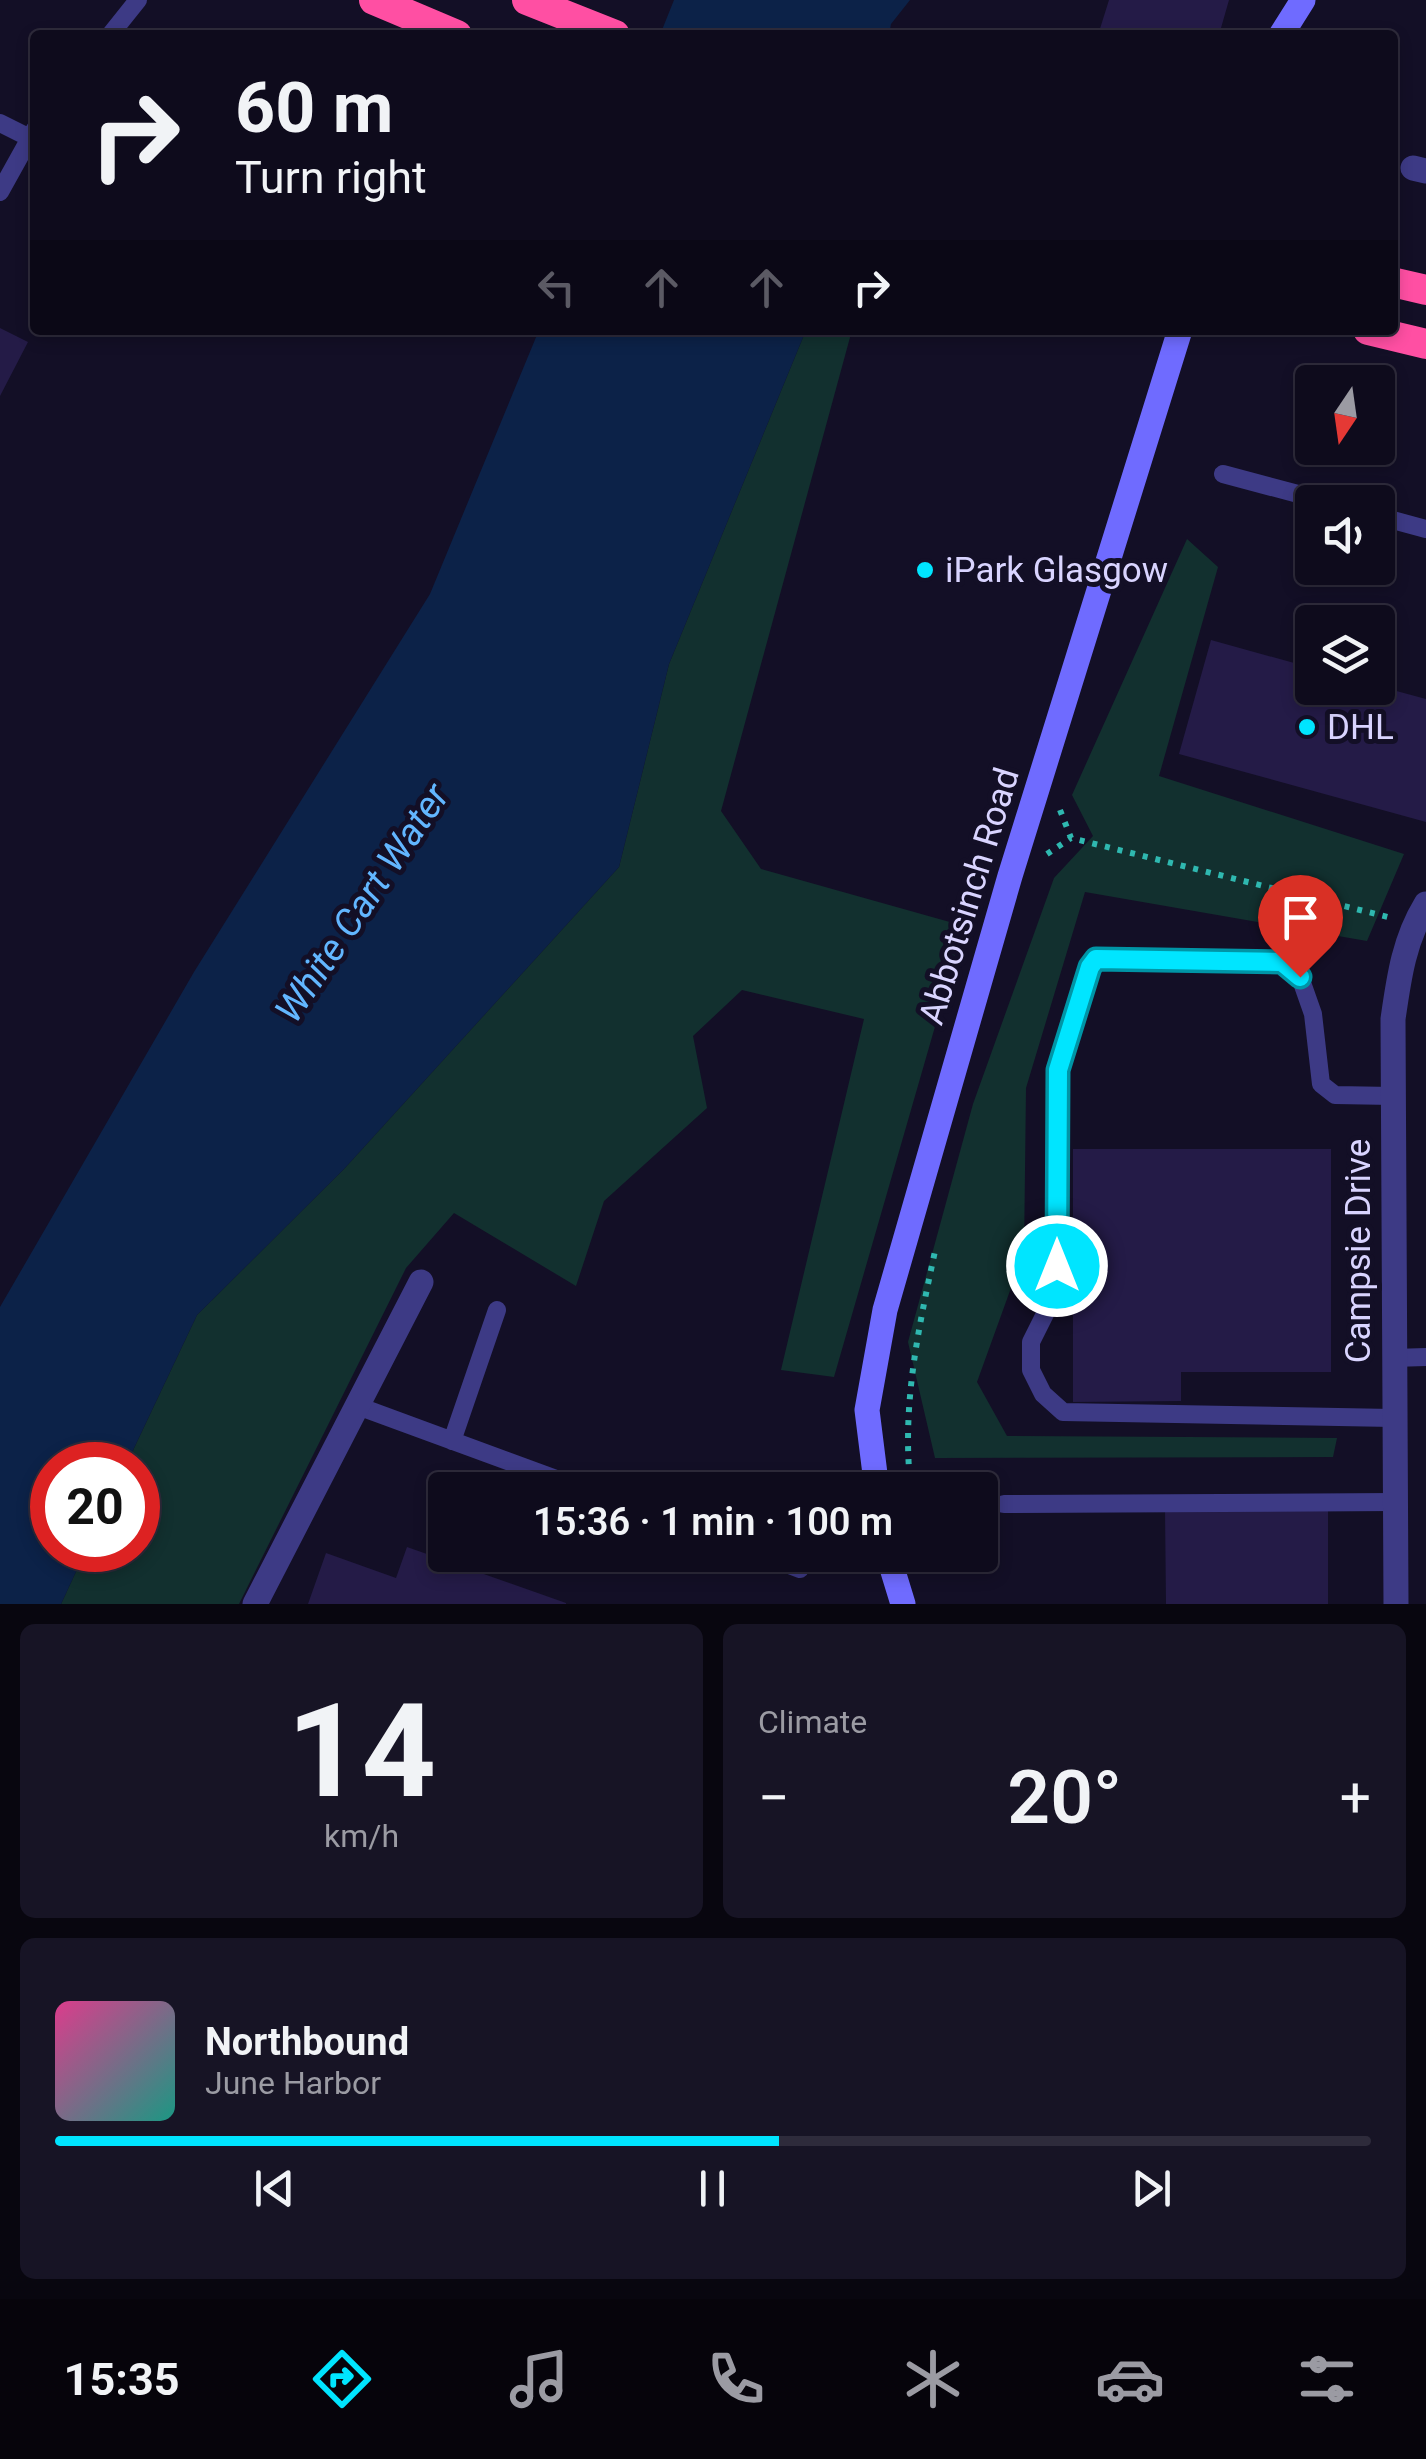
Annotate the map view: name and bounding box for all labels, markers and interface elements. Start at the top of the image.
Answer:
text: 60 m [235,67,393,149]
icon: right [70,70,200,200]
text: Turn right [235,151,427,204]
icon: left [529,260,584,315]
icon: ahead [634,260,689,315]
icon: ahead [739,260,794,315]
icon: right [844,260,899,315]
north arrow [1295,365,1395,465]
map controls [1295,365,1395,705]
button: sound [1295,485,1395,585]
place label: iPark Glasgow [945,550,1168,591]
marker: iPark Glasgow [914,559,936,581]
button: layers [1295,605,1395,705]
place label: DHL [1327,707,1394,748]
marker: DHL [1296,716,1318,738]
street label: Abbotsinch Road [911,763,1028,1029]
water label: White Cart Water [266,774,459,1031]
pin [1258,875,1343,978]
icon: arrive [1273,890,1328,945]
street label: Campsie Drive [1338,1139,1379,1363]
position arrow [1005,1214,1109,1318]
speed limit sign: 20 [30,1442,160,1572]
text: 15:36 · 1 min · 100 m [533,1500,893,1544]
text: 14 [287,1675,436,1828]
text: Climate [758,1703,867,1741]
text: 20° [1007,1753,1122,1841]
text: − [758,1766,789,1830]
text: + [1340,1766,1371,1830]
text: km/h [324,1817,399,1855]
text: Northbound [205,2020,409,2064]
text: June Harbor [205,2064,381,2102]
icon: previous [247,2161,302,2216]
icon: pause [685,2161,740,2216]
icon: next [1124,2161,1179,2216]
icon: directions [307,2344,377,2414]
icon: music [504,2344,574,2414]
icon: phone [701,2344,771,2414]
icon: climate [898,2344,968,2414]
icon: car [1095,2344,1165,2414]
icon: filters [1292,2344,1362,2414]
text: 15:35 [64,2353,180,2406]

